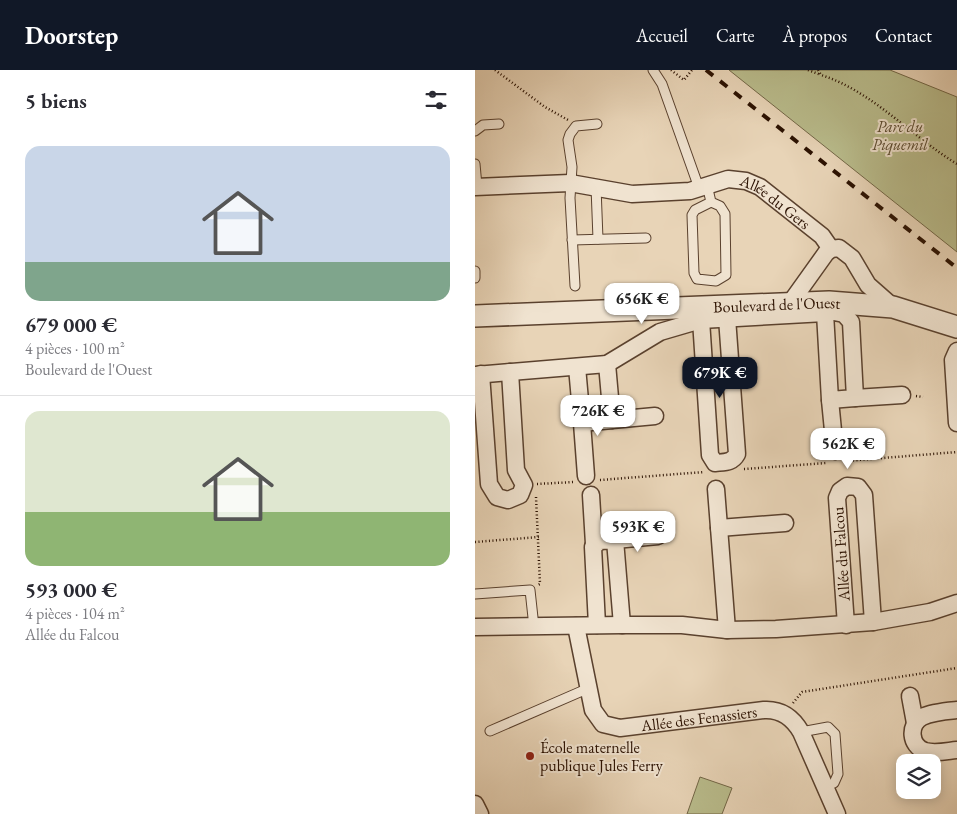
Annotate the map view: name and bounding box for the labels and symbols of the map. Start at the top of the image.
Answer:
park label: Parc du Piquemil [872,116,928,156]
street label: Allée du Gers [736,169,815,234]
pin: 656K € [601,282,683,325]
street label: Boulevard de l'Ouest [713,291,841,317]
pin: 679K € [679,356,761,399]
pin: 726K € [557,394,639,437]
pin: 562K € [807,428,889,470]
street label: Allée du Falcou [827,506,855,603]
pin: 593K € [597,510,679,553]
street label: Allée des Fenassiers [639,700,758,736]
place label: École maternelle publique Jules Ferry [540,737,664,776]
marker: École maternelle publique Jules Ferry [524,750,536,762]

